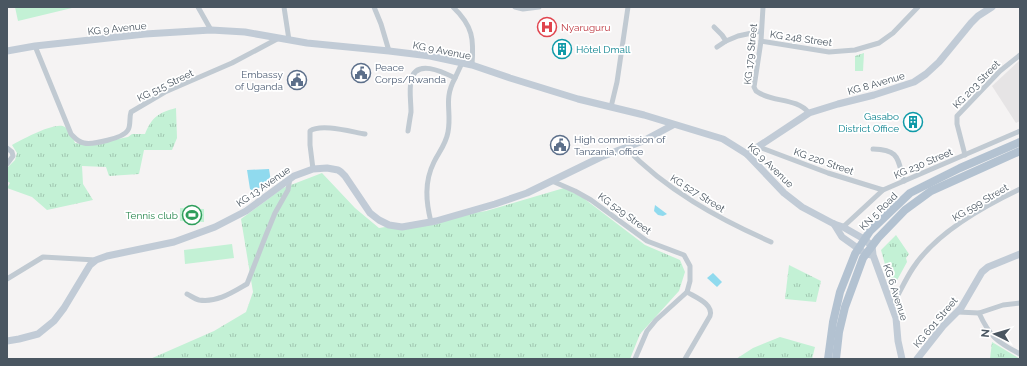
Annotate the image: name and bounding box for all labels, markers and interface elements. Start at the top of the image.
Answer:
hospital icon: Nyaruguru [536,16,558,38]
street label: KG 9 Avenue [87,20,147,37]
place label: Nyaruguru [561,22,611,33]
street label: KG 179 Street [742,22,759,85]
street label: KG 248 Street [769,29,833,48]
building icon: Hôtel Dmall [551,38,573,60]
street label: KG 9 Avenue [412,39,472,62]
place label: Hôtel Dmall [576,44,631,55]
street label: KG 203 Street [951,58,1003,111]
public building icon: Peace Corps/Rwanda [350,62,372,84]
place label: Peace Corps/Rwanda [375,62,446,85]
street label: KG 515 Street [135,67,196,104]
place label: Embassy of Uganda [235,69,284,92]
public building icon: Embassy of Uganda [286,69,308,91]
street label: KG 8 Avenue [846,70,906,97]
place label: Gasabo District Office [838,111,899,134]
building icon: Gasabo District Office [902,111,924,133]
public building icon: High commission of Tanzania, office [549,134,571,156]
place label: High commission of Tanzania, office [574,134,666,157]
street label: KG 9 Avenue [746,141,796,190]
street label: KG 220 Street [792,146,856,177]
street label: KG 230 Street [892,146,955,181]
street label: KG 13 Avenue [234,164,292,209]
street label: KG 527 Street [669,172,728,215]
street label: KG 599 Street [950,181,1011,223]
street label: KN 5 Road [857,190,899,232]
street label: KG 529 Street [596,191,654,237]
sports icon: Tennis club [181,204,203,226]
place label: Tennis club [126,210,178,221]
street label: KG 6 Avenue [881,262,910,322]
street label: KG 601 Street [911,294,960,350]
north arrow [975,314,1015,354]
text: N [979,328,992,338]

